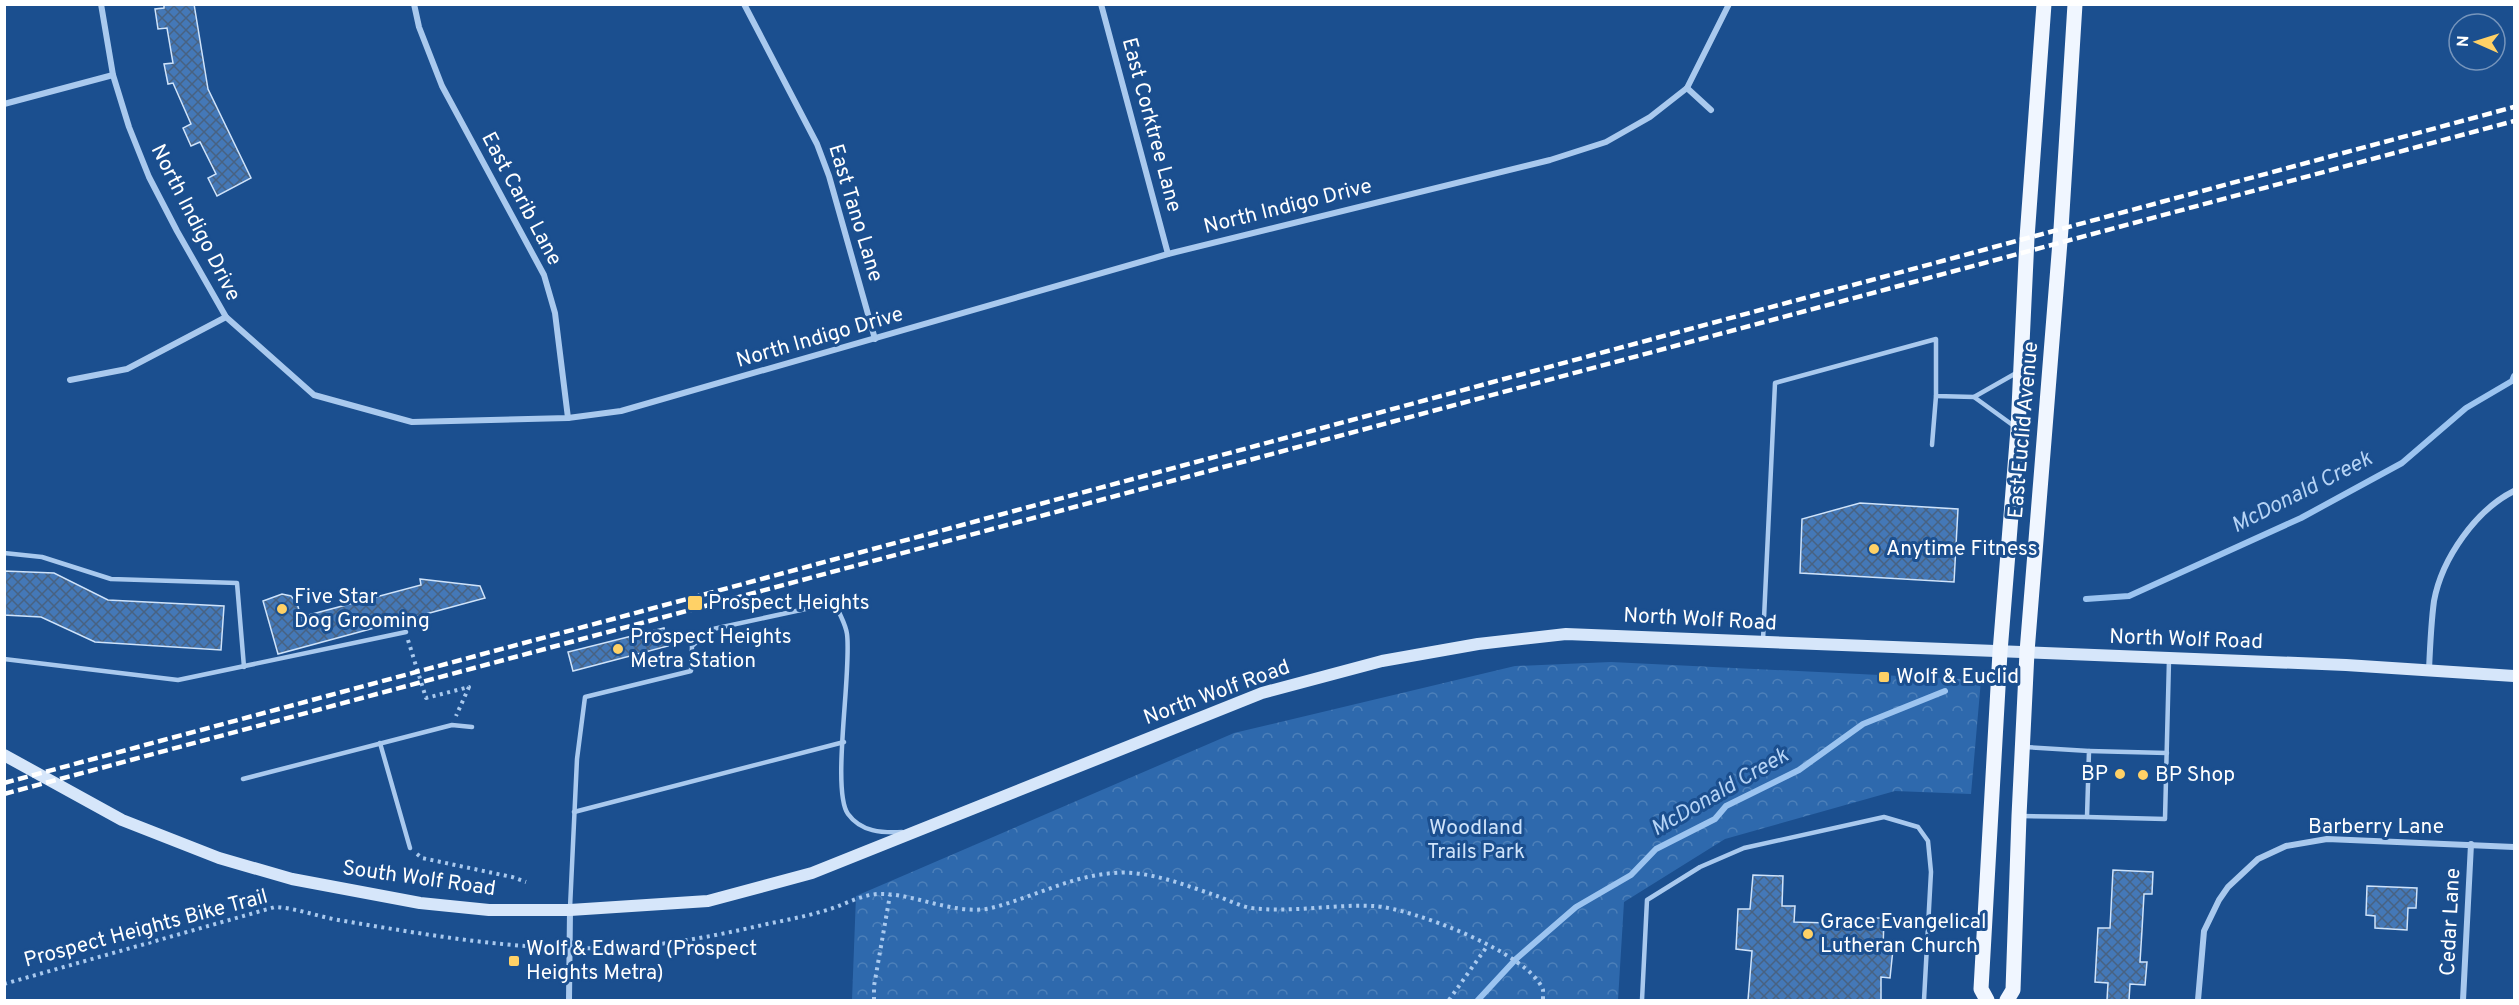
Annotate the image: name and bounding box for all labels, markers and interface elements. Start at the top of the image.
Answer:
north arrow [2447,12,2507,72]
street label: East Corktree Lane [1115,35,1187,215]
text: N [2454,35,2474,48]
street label: East Carib Lane [474,128,568,270]
street label: North Indigo Drive [144,140,246,306]
street label: East Tano Lane [821,141,889,285]
street label: North Indigo Drive [1201,173,1375,241]
street label: North Indigo Drive [733,301,907,375]
street label: East Euclid Avenue [2003,340,2045,520]
water label: McDonald Creek [2227,445,2378,540]
place label: Anytime Fitness [1886,536,2038,563]
marker: Anytime Fitness [1867,542,1881,556]
place label: Five Star Dog Grooming [294,584,430,635]
place label: Prospect Heights [708,590,870,617]
marker: Prospect Heights [686,594,704,612]
marker: Five Star Dog Grooming [275,602,289,616]
street label: North Wolf Road [1622,602,1778,638]
place label: Prospect Heights Metra Station [630,624,792,675]
street label: North Wolf Road [2109,624,2263,656]
marker: Prospect Heights Metra Station [611,642,625,656]
street label: North Wolf Road [1140,654,1294,732]
place label: Wolf & Euclid [1896,664,2019,691]
marker: Wolf & Euclid [1877,670,1891,684]
water label: McDonald Creek [1646,742,1794,843]
place label: BP [2081,761,2108,788]
place label: BP Shop [2155,762,2235,789]
marker: BP [2113,767,2127,781]
marker: BP Shop [2136,768,2150,782]
street label: Barberry Lane [2308,814,2444,841]
park label: Woodland Trails Park [1427,815,1525,866]
street label: South Wolf Road [341,855,497,903]
street label: Cedar Lane [2435,867,2467,977]
street label: Prospect Heights Bike Trail [21,883,271,975]
place label: Grace Evangelical Lutheran Church [1820,909,1986,960]
marker: Grace Evangelical Lutheran Church [1801,927,1815,941]
place label: Wolf & Edward (Prospect Heights Metra) [526,936,757,987]
marker: Wolf & Edward (Prospect Heights Metra) [507,954,521,968]

